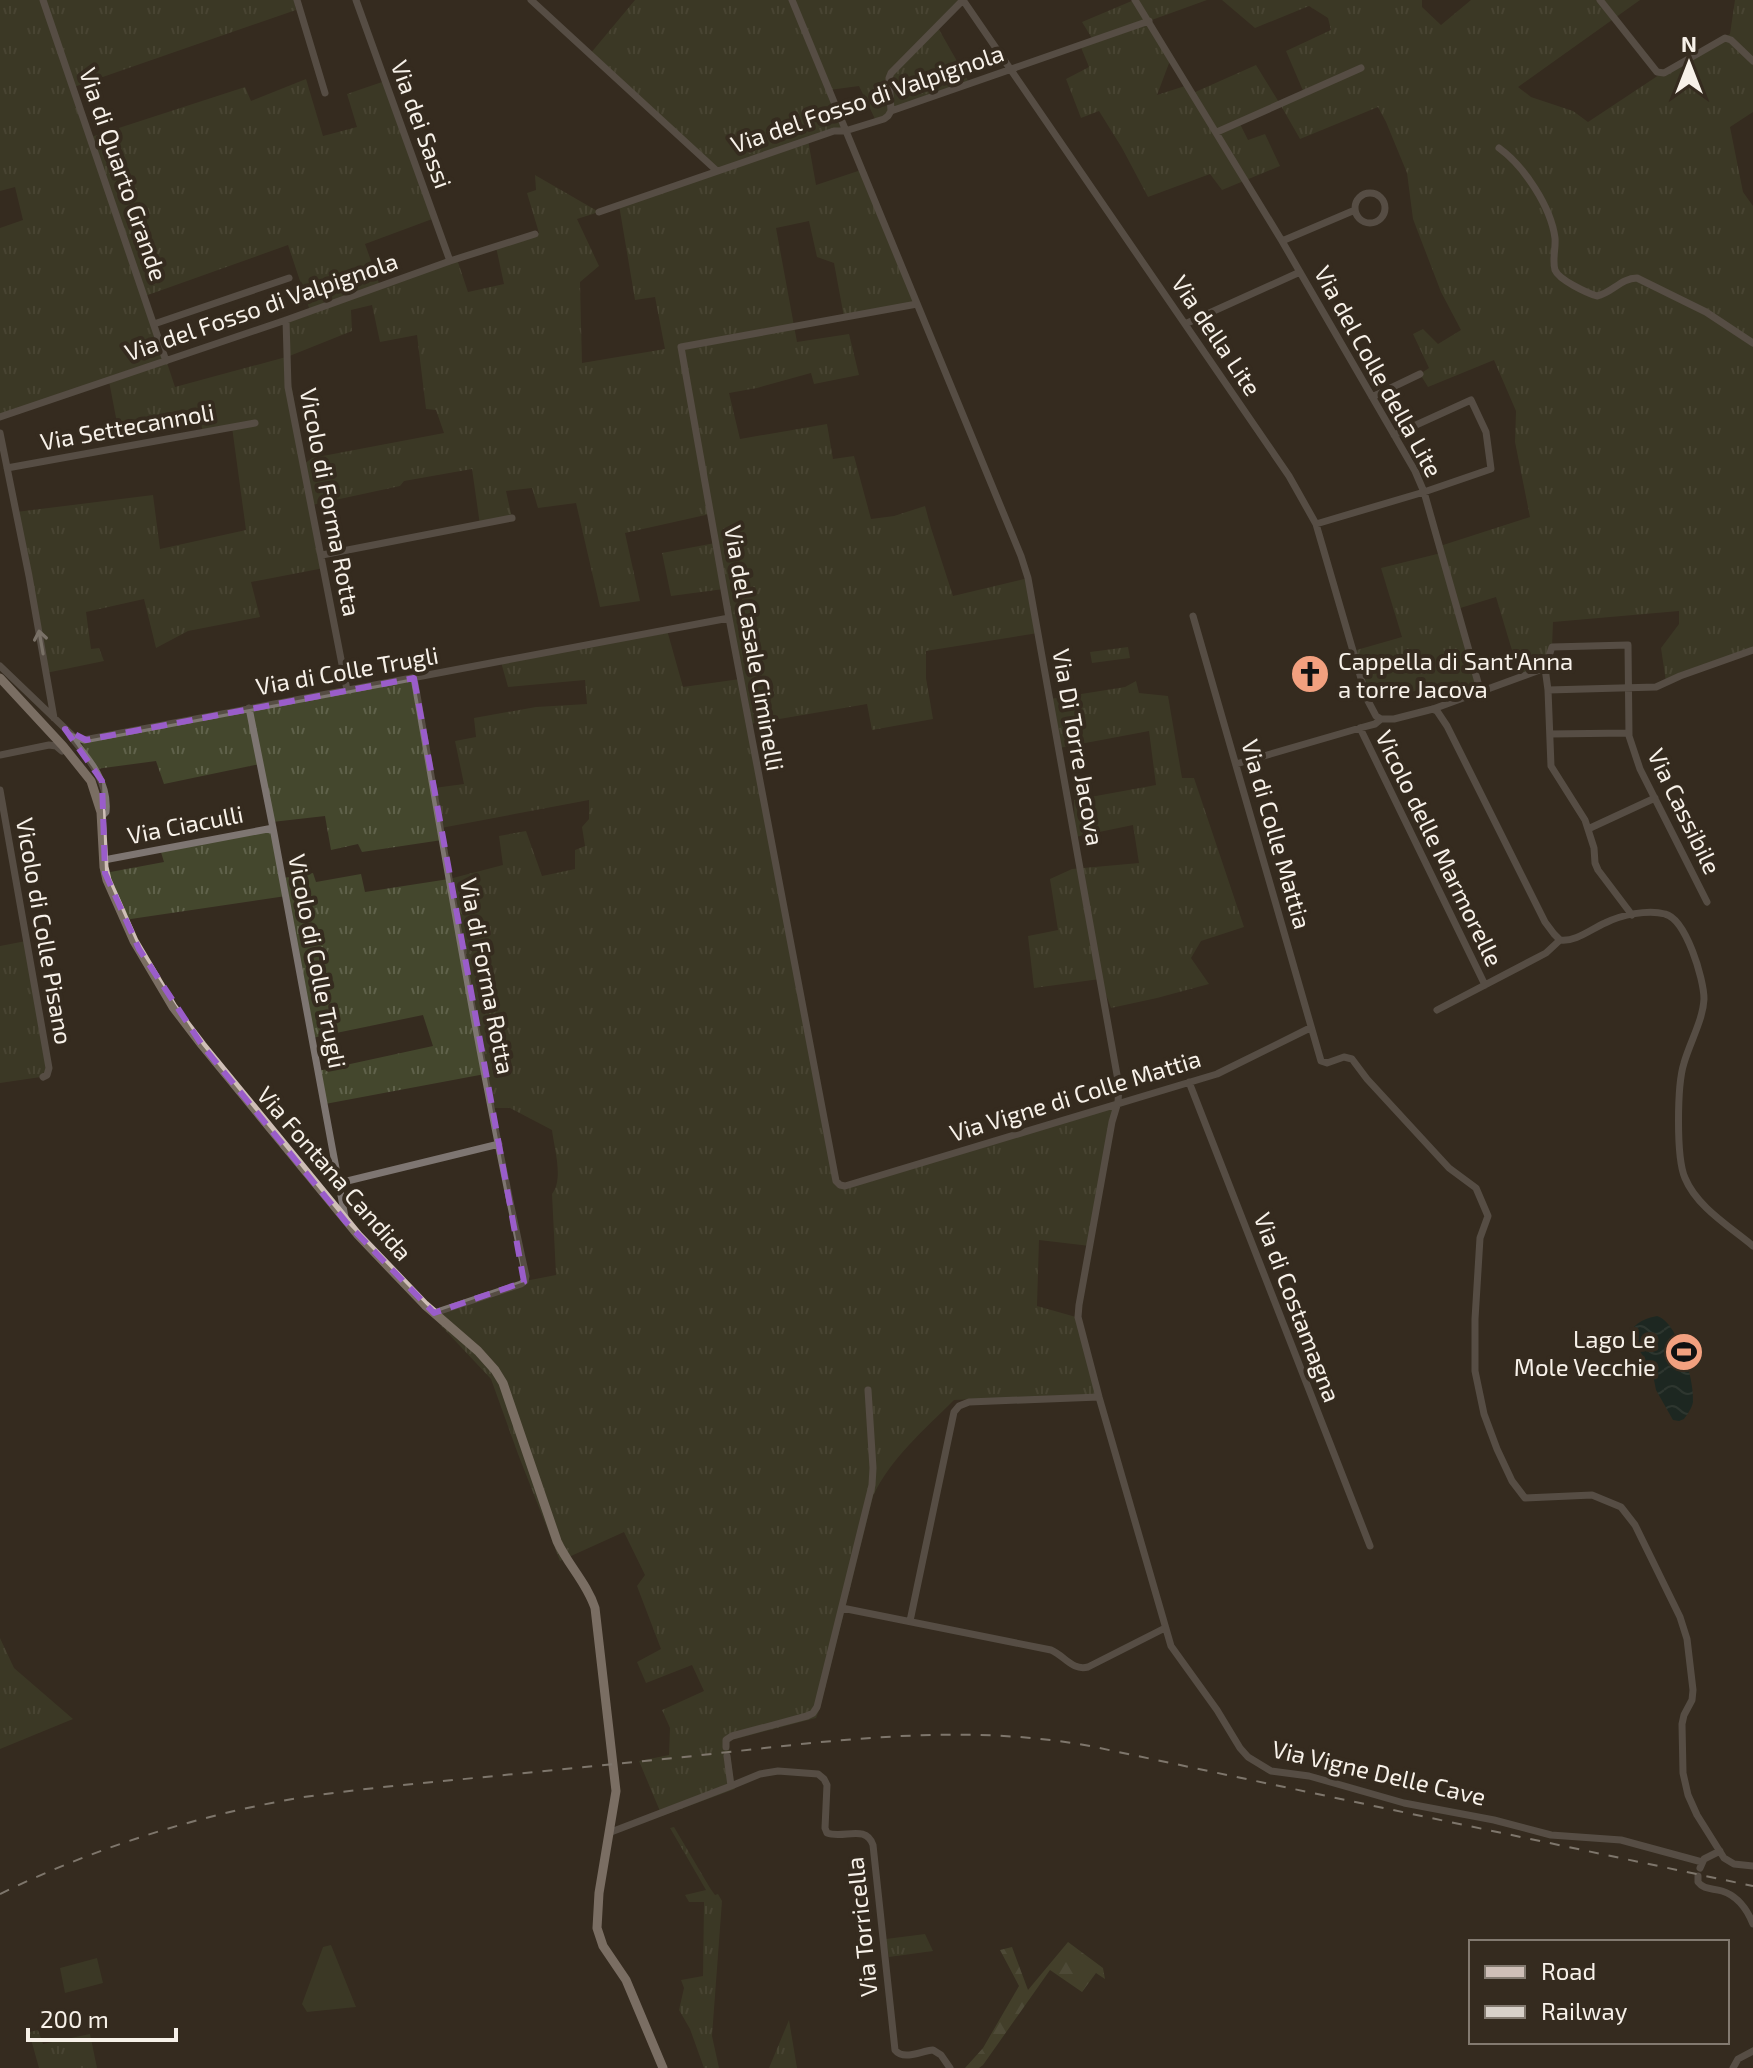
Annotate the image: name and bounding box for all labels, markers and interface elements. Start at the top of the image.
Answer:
north arrow [1649,24,1729,104]
text: N [1681,30,1697,56]
street label: Via del Fosso di Valpignola [727,38,1007,158]
street label: Via dei Sassi [385,56,459,192]
street label: Via di Quarto Grande [74,64,174,284]
street label: Via del Fosso di Valpignola [121,246,401,366]
street label: Via del Colle della Lite [1309,260,1449,482]
street label: Via della Lite [1166,269,1268,401]
street label: Vicolo di Forma Rotta [295,385,367,619]
street label: Via Settecannoli [38,396,216,456]
street label: Via del Casale Ciminelli [719,523,791,773]
one-way arrow [32,630,47,655]
street label: Via di Colle Trugli [253,640,441,700]
street label: Via Di Torre Jacova [1047,646,1111,848]
place label: Cappella di Sant'Anna a torre Jacova [1338,646,1573,703]
church icon: Cappella di Sant'Anna a torre Jacova [1289,653,1331,695]
street label: Vicolo delle Marmorelle [1370,725,1510,971]
street label: Via di Colle Mattia [1236,736,1318,932]
street label: Via Cassibile [1642,744,1728,878]
street label: Via Ciaculli [125,799,245,849]
street label: Vicolo di Colle Pisano [11,815,79,1047]
street label: Vicolo di Colle Trugli [283,851,353,1071]
street label: Via di Forma Rotta [455,875,521,1077]
street label: Via Vigne di Colle Mattia [946,1043,1204,1147]
street label: Via Fontana Candida [251,1080,419,1266]
street label: Via di Costamagna [1249,1208,1347,1406]
place label: Lago Le Mole Vecchie [1514,1324,1656,1381]
sports icon: Lago Le Mole Vecchie [1663,1331,1705,1373]
street label: Via Vigne Delle Cave [1269,1733,1489,1811]
street label: Via Torricella [839,1856,883,1998]
legend [1469,1940,1729,2044]
text: Road [1541,1956,1596,1985]
scale bar [28,1992,176,2042]
text: Railway [1541,1996,1628,2025]
text: 200 m [40,2004,109,2033]

